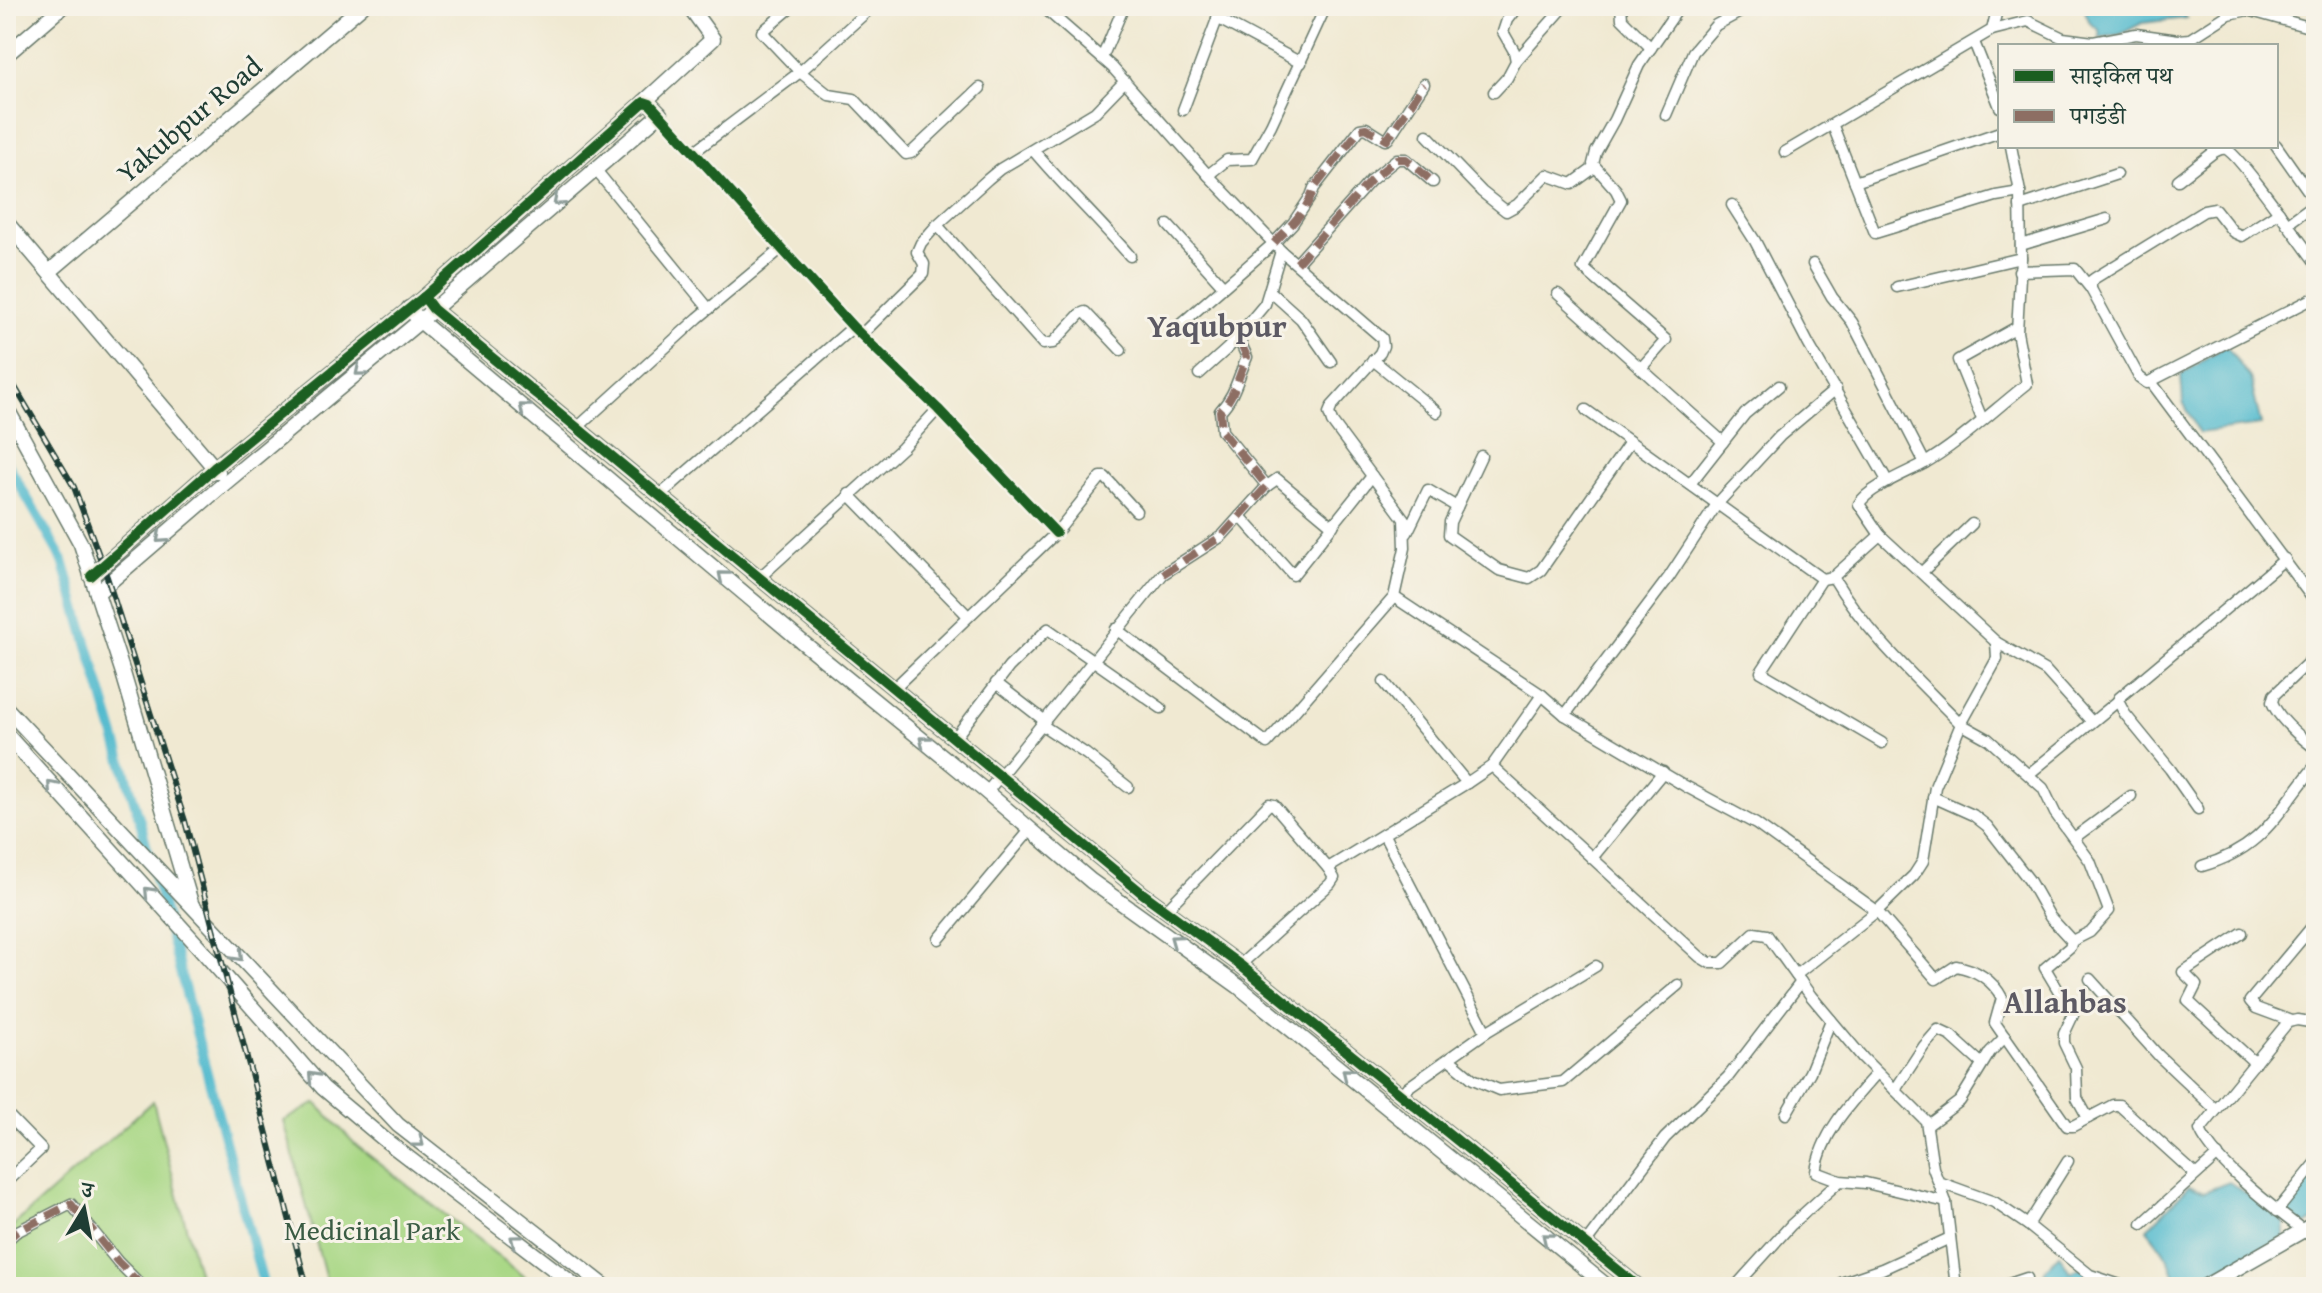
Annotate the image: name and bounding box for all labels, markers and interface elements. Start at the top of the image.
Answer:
legend [1998,44,2278,148]
street label: Yakubpur Road [107,45,270,192]
text: साइकिल पथ [2069,58,2174,93]
text: पगडंडी [2069,98,2127,133]
one-way arrow [553,191,568,206]
district label: Yaqubpur [1147,302,1287,349]
one-way arrow [355,361,370,376]
one-way arrow [519,403,533,418]
one-way arrow [156,528,171,543]
one-way arrow [717,571,732,586]
one-way arrow [918,736,933,750]
one-way arrow [47,780,62,795]
one-way arrow [145,887,159,902]
one-way arrow [1169,935,1183,950]
one-way arrow [229,947,244,961]
district label: Allahbas [2003,978,2127,1025]
one-way arrow [1342,1068,1356,1083]
one-way arrow [307,1072,322,1086]
one-way arrow [410,1132,424,1147]
north arrow [44,1169,124,1249]
text: उ [77,1172,98,1206]
park label: Medicinal Park [284,1209,461,1250]
one-way arrow [1541,1234,1556,1248]
one-way arrow [509,1235,524,1249]

